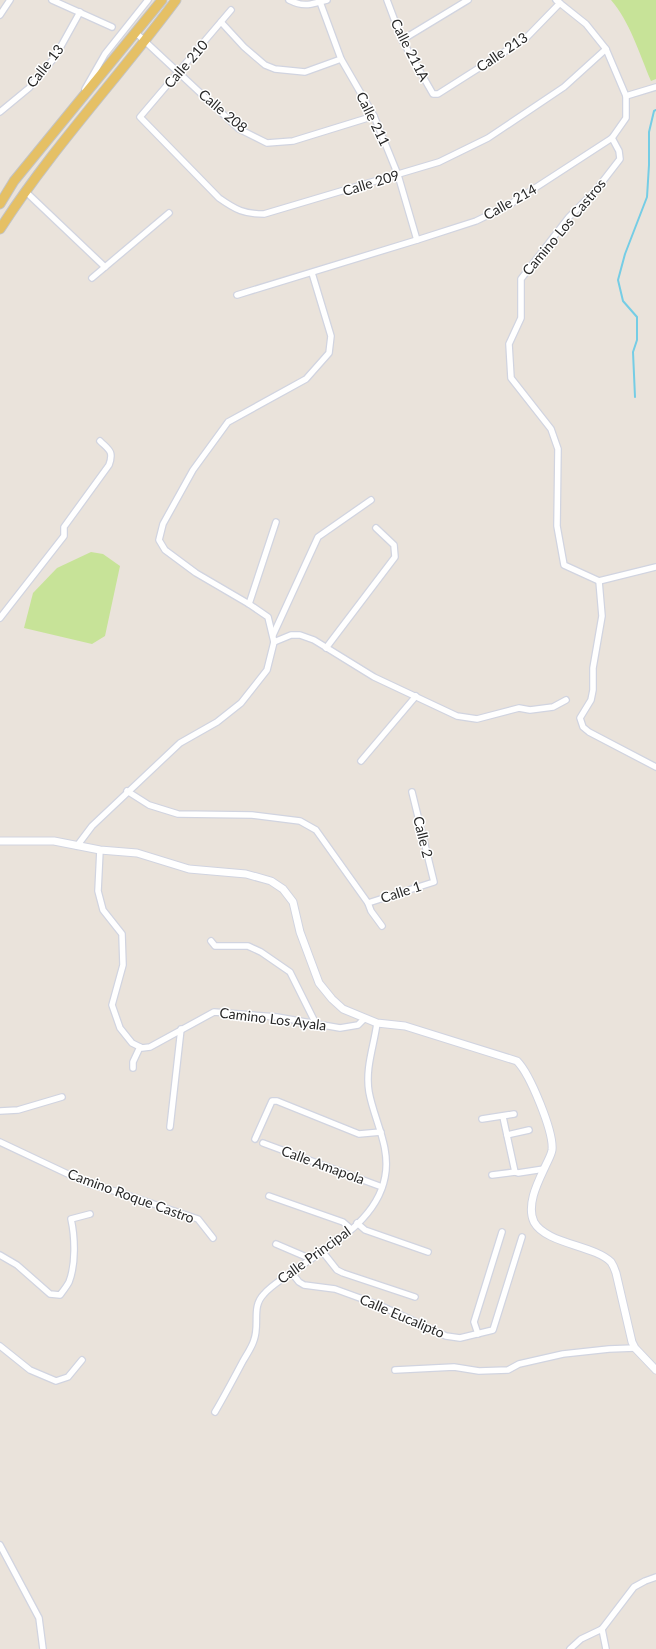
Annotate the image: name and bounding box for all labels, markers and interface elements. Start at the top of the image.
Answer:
street label: Calle 211A [387,16,434,84]
street label: Calle 213 [473,28,531,75]
street label: Calle 210 [160,36,211,91]
street label: Calle 13 [22,41,67,91]
street label: Calle 208 [196,85,251,136]
street label: Calle 211 [353,89,394,149]
street label: Calle 209 [341,166,401,199]
street label: Camino Los Castros [518,175,609,278]
street label: Calle 214 [480,180,539,223]
street label: Calle 2 [410,814,437,859]
street label: Calle 1 [378,877,423,906]
street label: Camino Los Ayala [219,1004,327,1033]
street label: Calle Amapola [279,1142,367,1187]
street label: Camino Roque Castro [66,1165,197,1226]
street label: Calle Principal [274,1222,354,1287]
street label: Calle Eucalipto [357,1290,447,1341]

